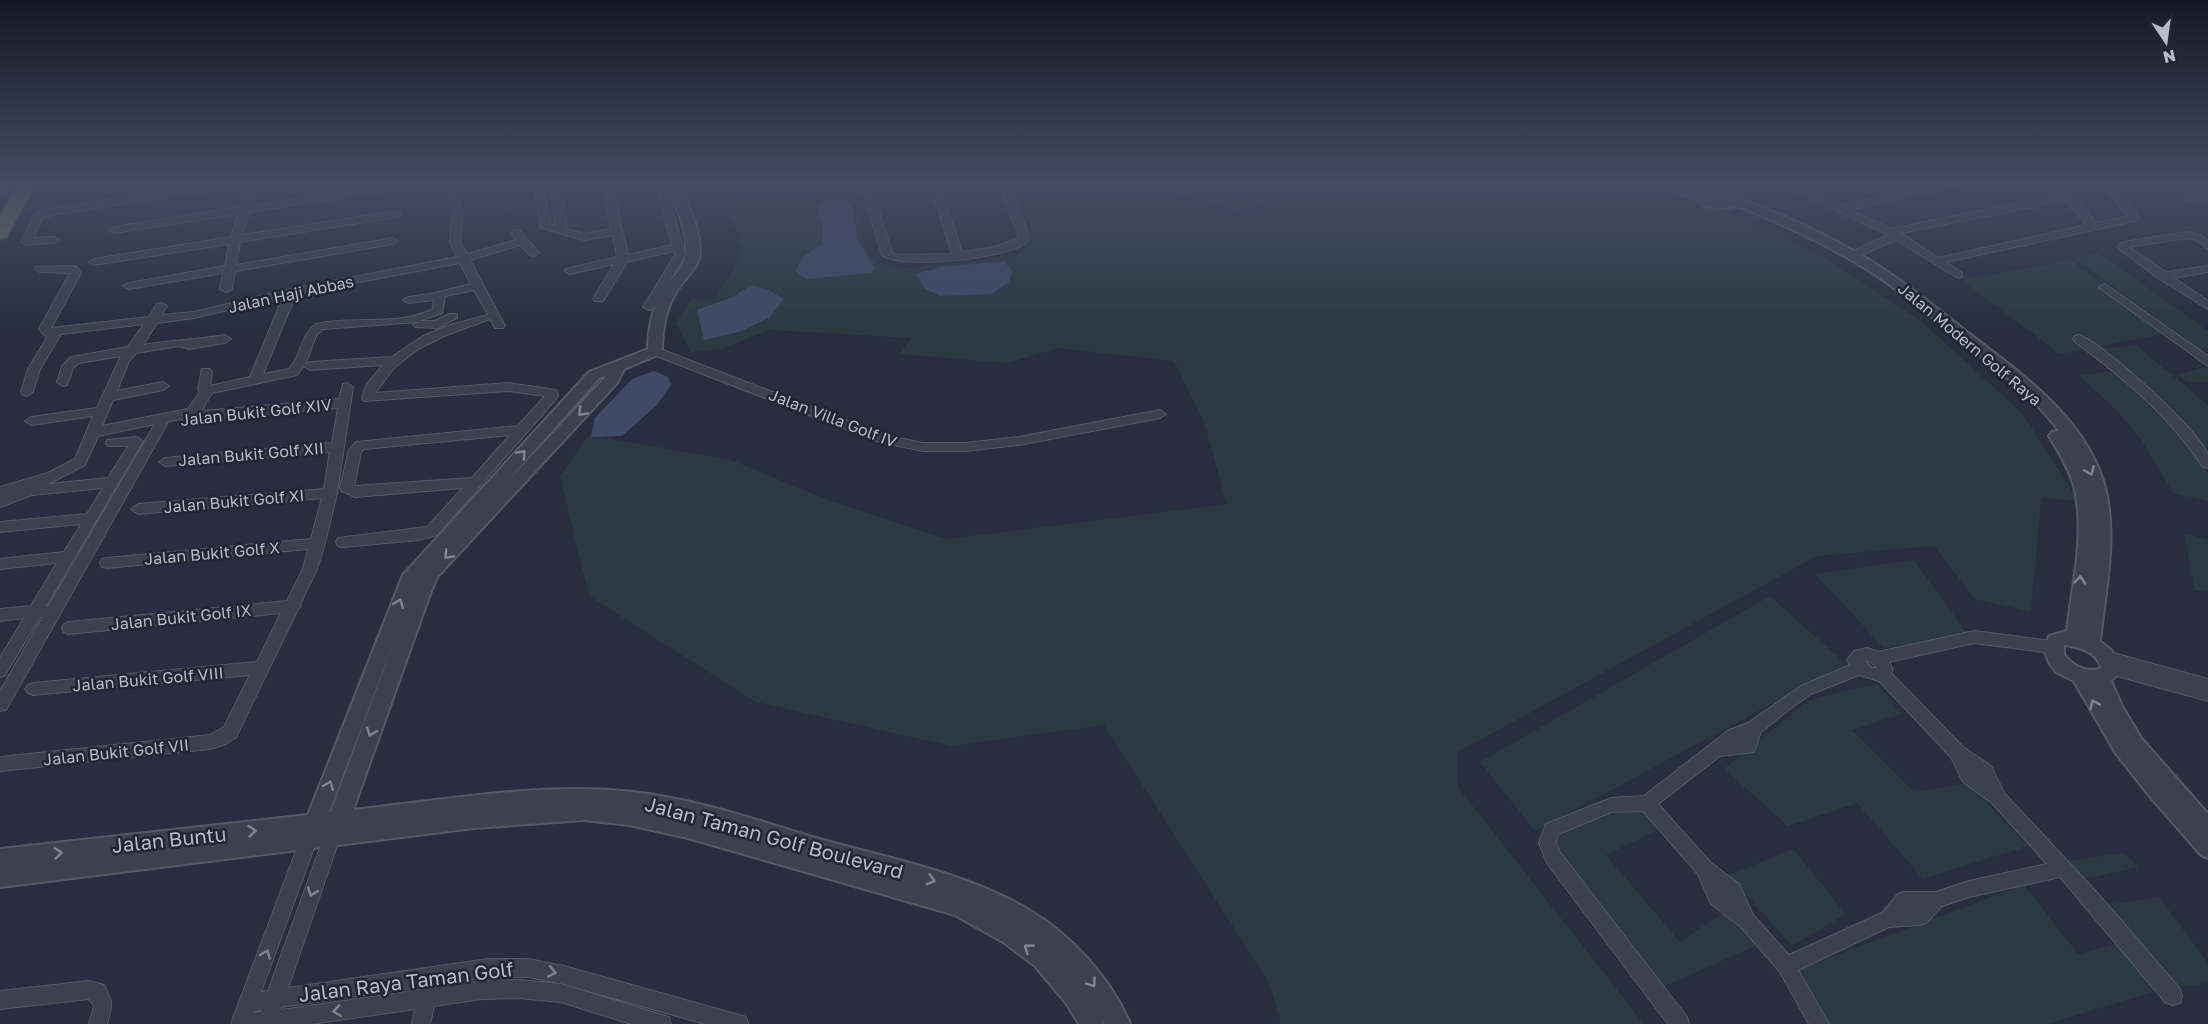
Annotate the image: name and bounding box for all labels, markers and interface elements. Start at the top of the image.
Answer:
north arrow [2136,12,2196,72]
text: N [2161,46,2178,68]
street label: Jalan Haji Abbas [227,271,355,317]
street label: Jalan Modern Golf Raya [1894,278,2046,410]
street label: Jalan Villa Golf IV [766,384,900,452]
street label: Jalan Bukit Golf XIV [179,394,333,430]
one-way arrow [578,405,589,416]
street label: Jalan Bukit Golf XII [177,438,325,470]
one-way arrow [515,450,526,461]
one-way arrow [2083,464,2095,475]
street label: Jalan Bukit Golf XI [163,485,305,517]
street label: Jalan Bukit Golf X [143,537,281,569]
one-way arrow [444,548,455,558]
one-way arrow [2073,575,2086,585]
one-way arrow [391,598,404,609]
street label: Jalan Bukit Golf IX [110,600,253,634]
street label: Jalan Bukit Golf VIII [72,662,224,696]
one-way arrow [2090,699,2101,710]
one-way arrow [365,726,378,737]
street label: Jalan Bukit Golf VII [42,734,190,770]
one-way arrow [322,781,335,791]
street label: Jalan Taman Golf Boulevard [642,791,906,883]
street label: Jalan Buntu [110,821,227,857]
one-way arrow [247,825,256,838]
one-way arrow [54,847,63,860]
one-way arrow [925,873,936,885]
one-way arrow [307,886,320,897]
one-way arrow [1024,944,1035,955]
one-way arrow [258,949,271,960]
street label: Jalan Raya Taman Golf [297,956,515,1006]
one-way arrow [547,966,557,978]
one-way arrow [1084,977,1095,988]
one-way arrow [333,1004,342,1016]

